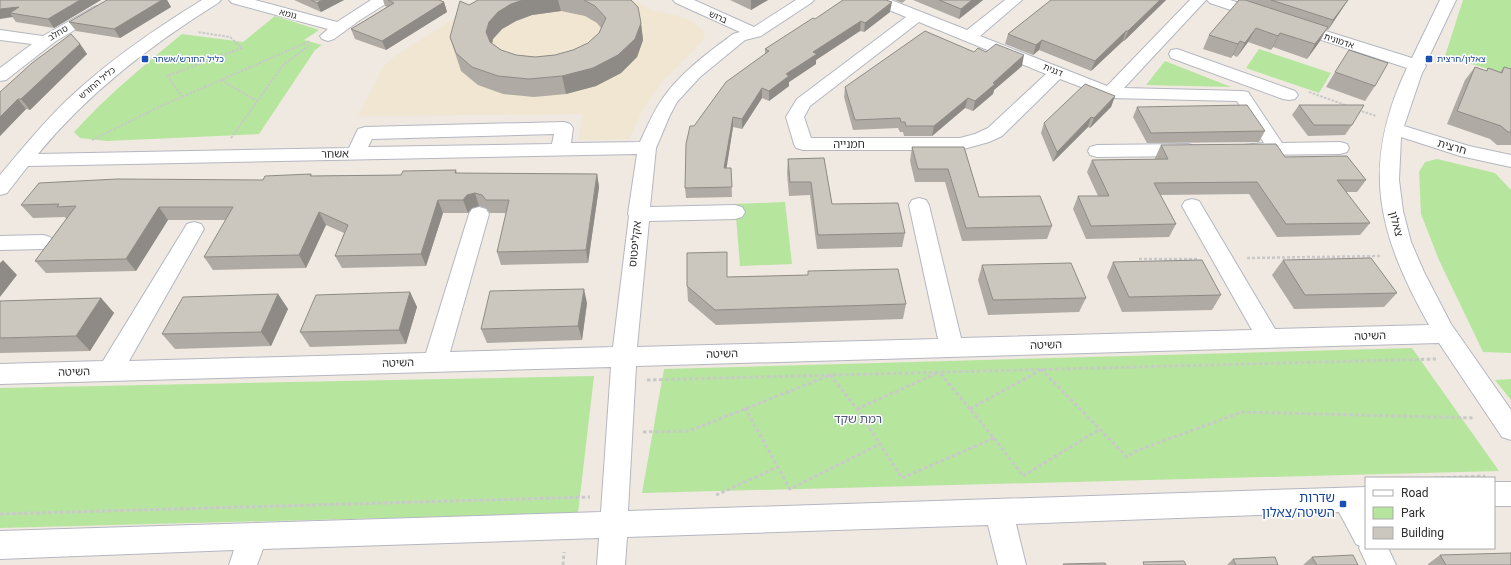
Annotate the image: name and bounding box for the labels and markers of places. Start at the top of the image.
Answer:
marker: כליל החורש/אשחר [140,54,150,64]
place label: כליל החורש/אשחר [153,54,224,64]
marker: צאלון/חרצית [1424,54,1434,64]
place label: צאלון/חרצית [1437,54,1486,64]
place label: שדרות השיטה/צאלון [1262,490,1335,520]
marker: שדרות השיטה/צאלון [1338,499,1348,509]

